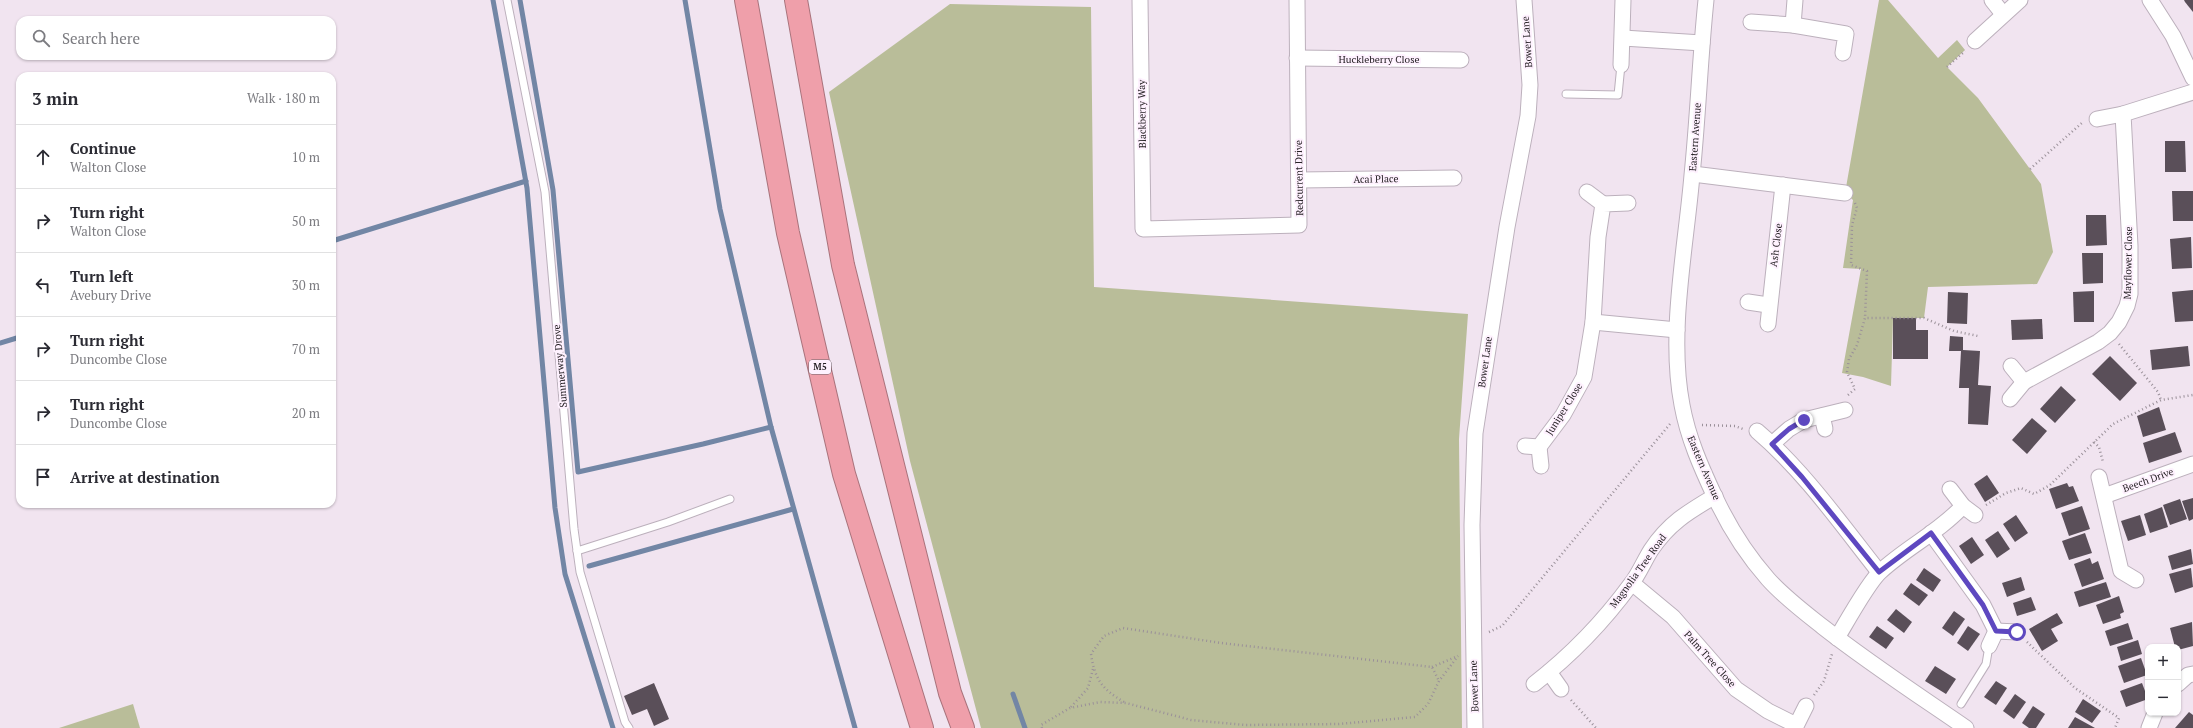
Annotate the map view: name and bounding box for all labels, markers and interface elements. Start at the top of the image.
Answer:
search box [16,16,336,60]
street label: Bower Lane [1519,16,1535,68]
icon: search [30,27,52,49]
text: Search here [62,28,140,48]
street label: Huckleberry Close [1338,53,1420,66]
street label: Blackberry Way [1135,79,1149,148]
text: 3 min [32,87,79,110]
text: Walk · 180 m [247,89,320,107]
street label: Eastern Avenue [1686,102,1704,172]
text: Continue [70,138,136,158]
street label: Redcurrent Drive [1292,140,1306,216]
icon: ahead [32,146,54,168]
text: 10 m [292,148,320,166]
text: Walton Close [70,158,146,176]
street label: Acai Place [1353,172,1399,186]
text: Turn right [70,202,145,222]
icon: right [32,210,54,232]
text: 50 m [292,212,320,230]
text: Walton Close [70,222,146,240]
street label: Ash Close [1767,222,1785,268]
street label: Mayflower Close [2121,226,2135,300]
text: Turn left [70,266,134,286]
icon: left [32,274,54,296]
text: 30 m [292,276,320,294]
text: Avebury Drive [70,286,151,304]
street label: Summerway Drove [550,324,570,408]
text: Turn right [70,330,145,350]
street label: Bower Lane [1475,336,1495,388]
icon: right [32,338,54,360]
text: 70 m [292,340,320,358]
text: Duncombe Close [70,350,167,368]
road number: M5 [809,360,831,374]
street label: Juniper Close [1543,380,1585,438]
text: Turn right [70,394,145,414]
icon: right [32,402,54,424]
text: 20 m [292,404,320,422]
route end [1795,411,1813,429]
text: Duncombe Close [70,414,167,432]
street label: Eastern Avenue [1685,434,1723,502]
street label: Beech Drive [2121,465,2175,495]
icon: arrive [32,466,54,488]
text: Arrive at destination [70,467,220,487]
street label: Magnolia Tree Road [1607,531,1670,611]
route start [2008,623,2026,641]
street label: Palm Tree Close [1681,628,1739,690]
map controls [2145,644,2181,716]
button: + [2145,644,2181,680]
street label: Bower Lane [1467,660,1481,712]
button: − [2145,680,2181,716]

